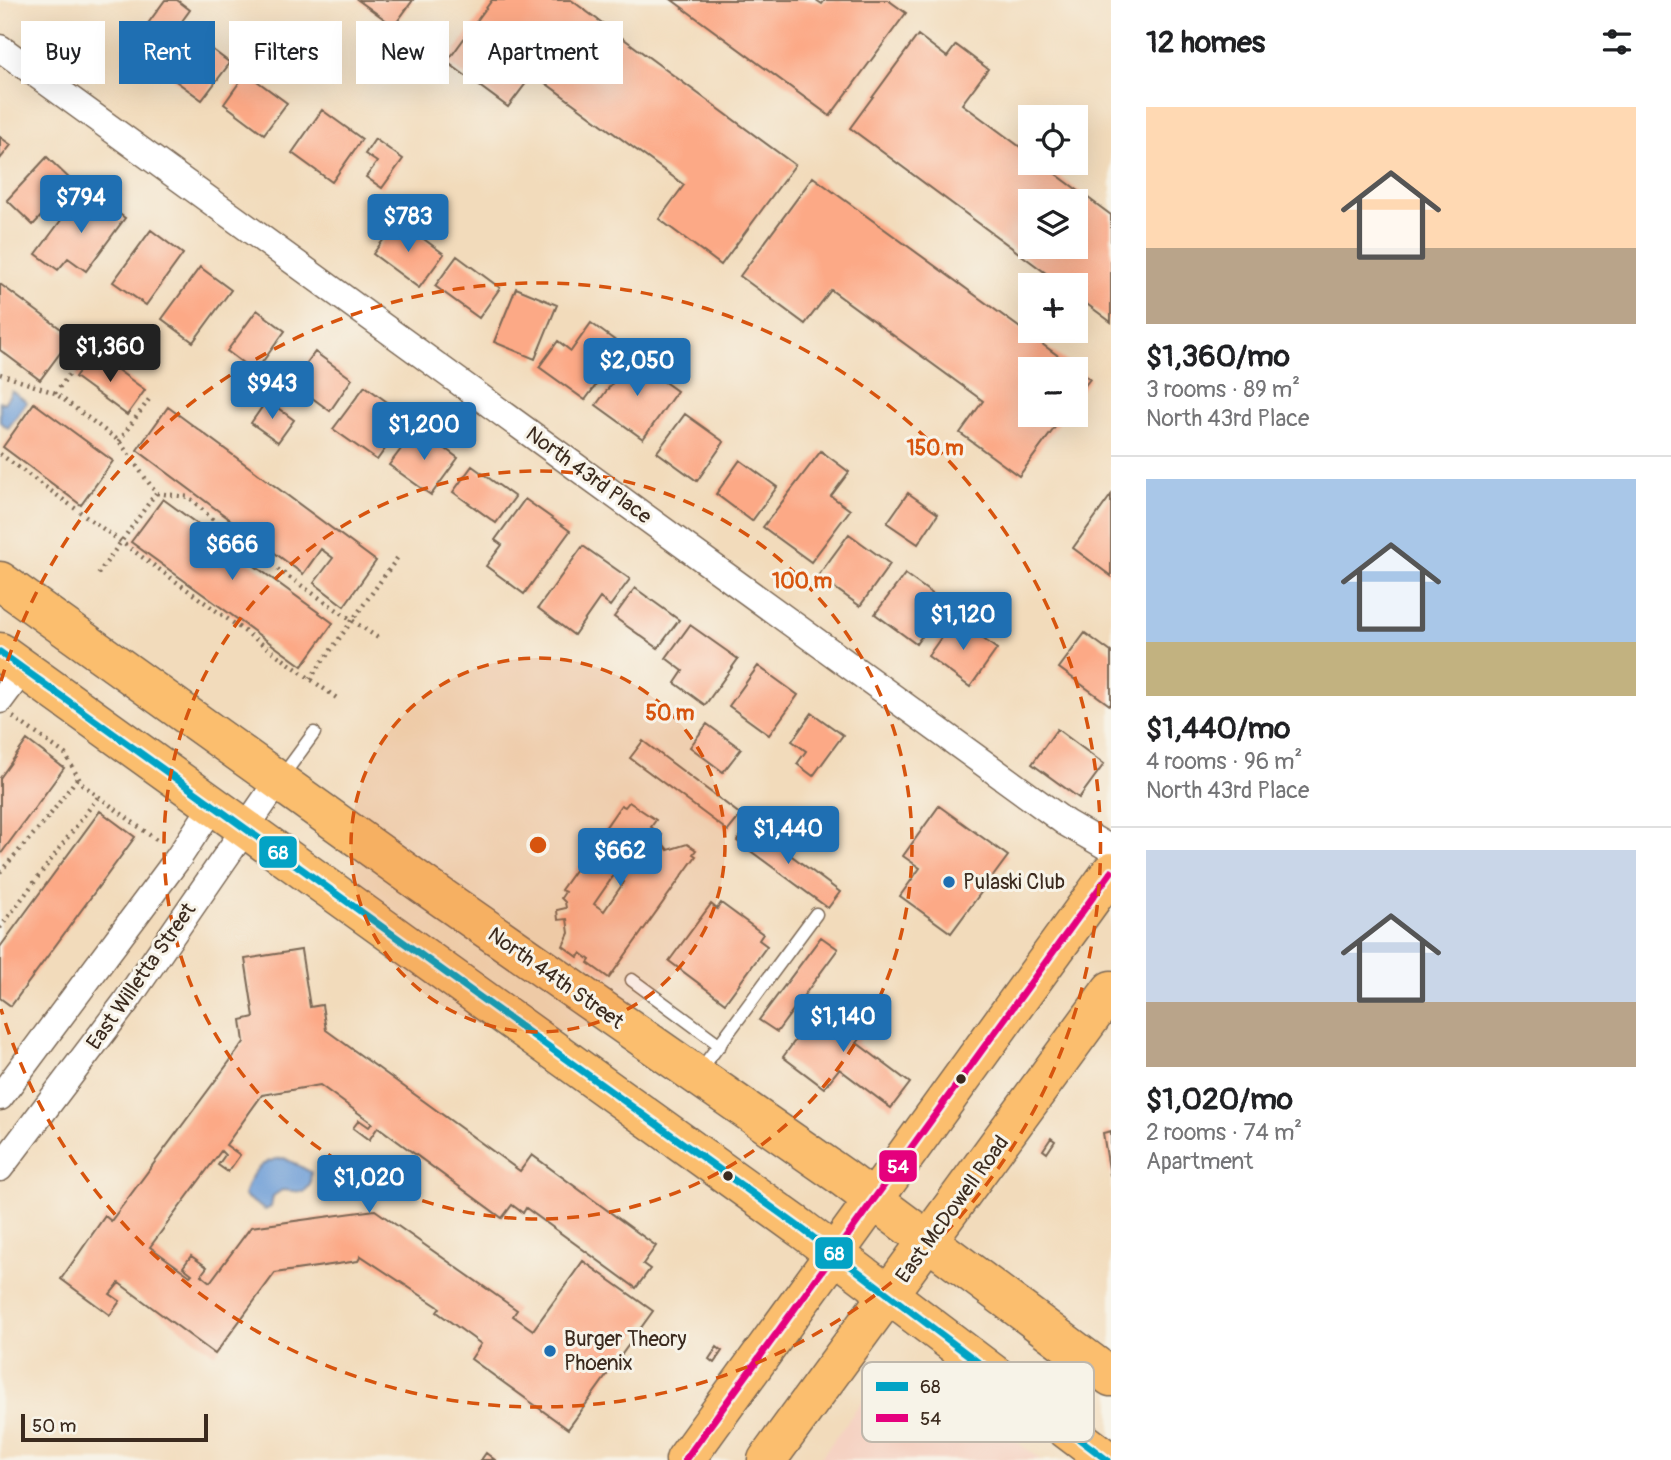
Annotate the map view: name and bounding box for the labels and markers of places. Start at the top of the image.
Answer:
pin: $794 [40,176,122,235]
pin: $783 [367,194,449,254]
pin: $1,360 [53,324,167,384]
pin: $2,050 [580,338,694,398]
pin: $943 [231,362,313,421]
pin: $1,200 [367,402,481,462]
pin: $666 [191,522,273,582]
pin: $1,120 [906,592,1020,652]
pin: $1,440 [731,806,845,866]
pin: $662 [579,828,661,888]
centre of rings [526,833,550,857]
place label: Pulaski Club [963,869,1065,896]
marker: Pulaski Club [941,874,957,890]
pin: $1,140 [786,995,900,1054]
unlabelled marker [954,1072,968,1086]
pin: $1,020 [312,1156,426,1215]
unlabelled marker [721,1169,735,1183]
place label: Burger Theory Phoenix [564,1326,687,1377]
marker: Burger Theory Phoenix [542,1343,558,1359]

